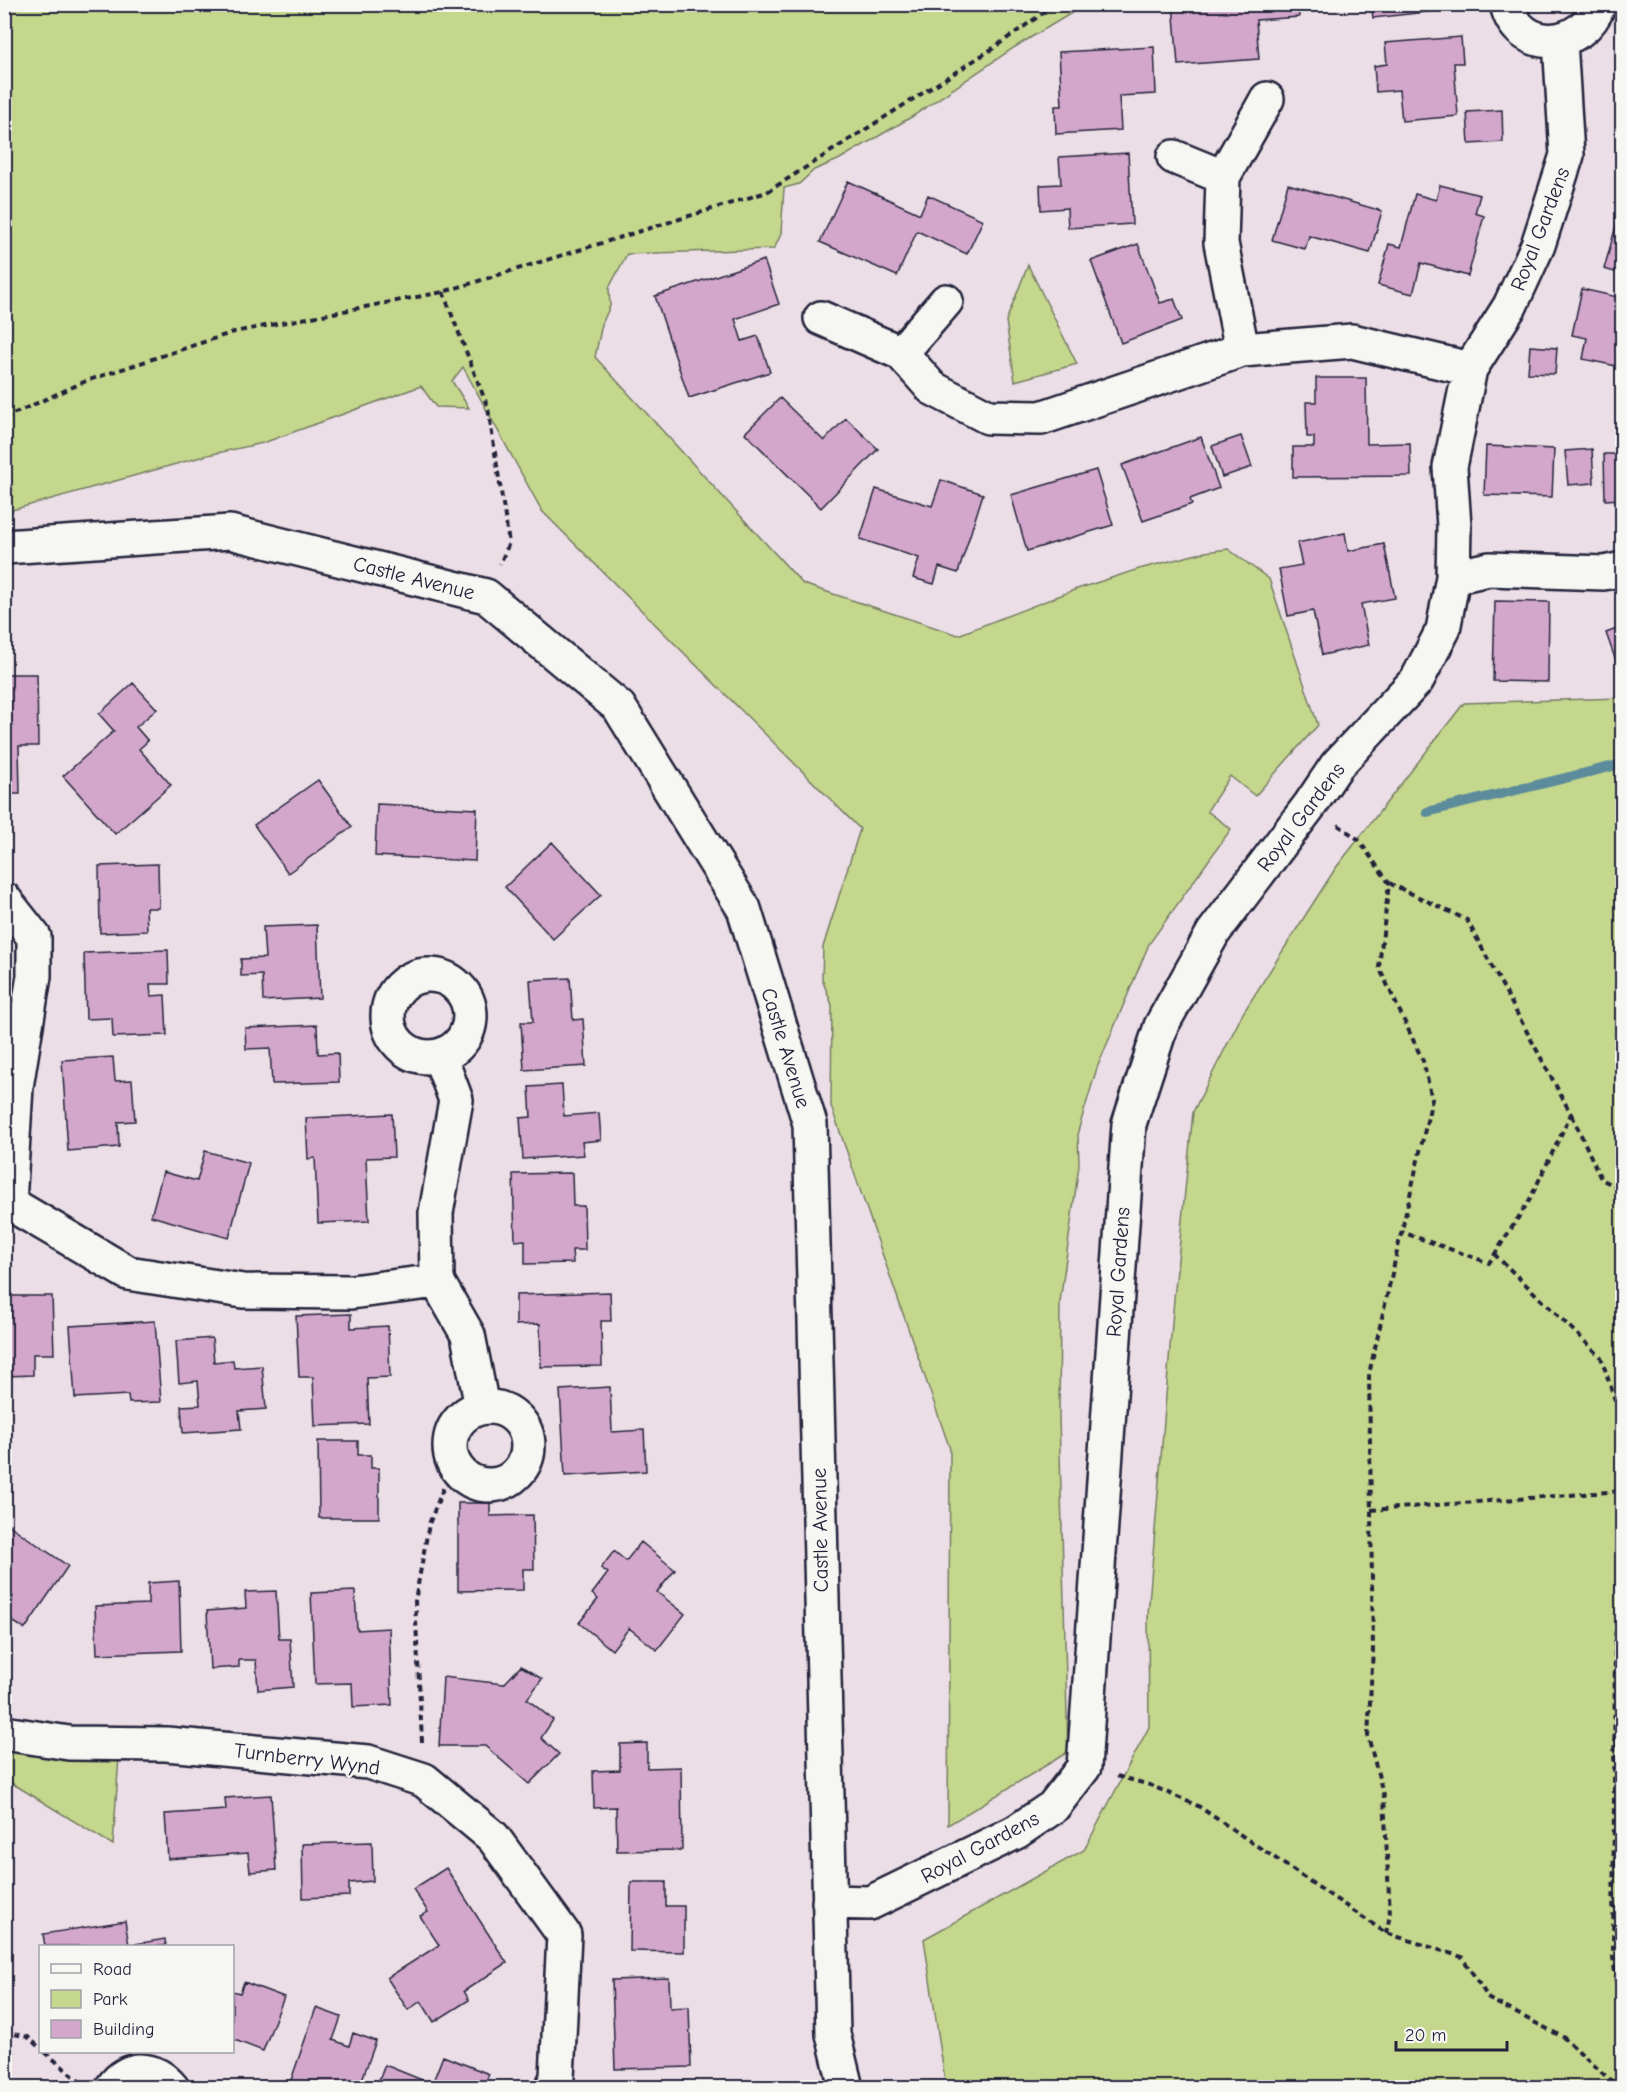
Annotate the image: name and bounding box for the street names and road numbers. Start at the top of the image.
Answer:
street label: Royal Gardens [1505,164,1575,294]
street label: Castle Avenue [351,551,477,605]
street label: Royal Gardens [1252,758,1350,876]
street label: Castle Avenue [756,985,816,1111]
street label: Royal Gardens [1101,1206,1135,1338]
street label: Castle Avenue [807,1468,833,1592]
street label: Turnberry Wynd [233,1738,381,1780]
street label: Royal Gardens [917,1806,1043,1888]

